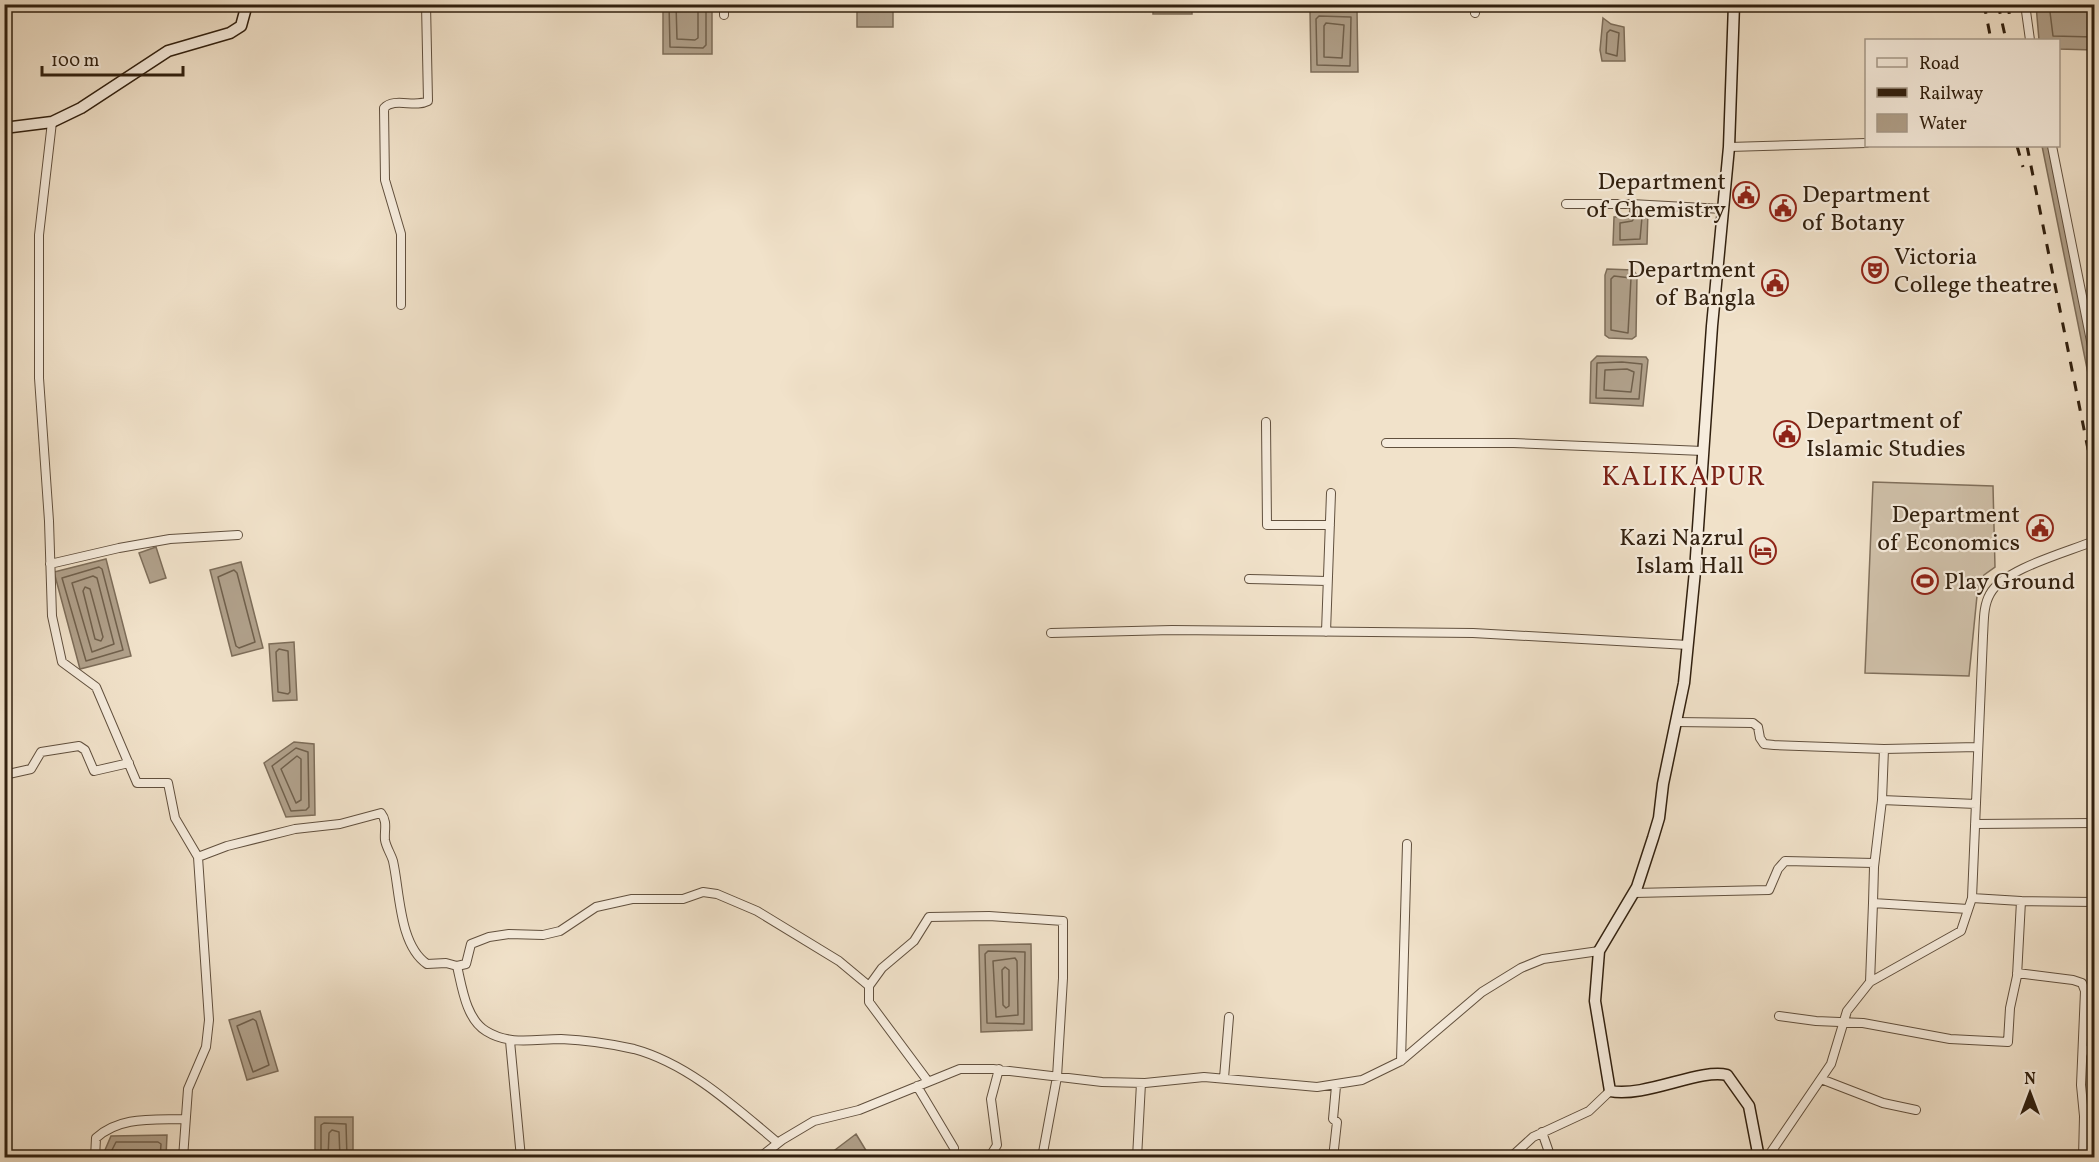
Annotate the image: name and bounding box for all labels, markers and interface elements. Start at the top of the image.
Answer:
scale bar [42,39,183,77]
legend [1865,39,2060,147]
text: 100 m [51,49,100,74]
text: Road [1919,52,1960,77]
text: Railway [1919,82,1983,107]
text: Water [1919,112,1967,137]
place label: Department of Chemistry [1586,166,1726,228]
place label: Department of Botany [1802,179,1930,241]
public building icon: Department of Chemistry [1731,180,1761,210]
public building icon: Department of Botany [1768,193,1798,223]
place label: Victoria College theatre [1894,241,2052,303]
place label: Department of Bangla [1628,254,1756,316]
theatre icon: Victoria College theatre [1860,255,1890,285]
public building icon: Department of Bangla [1760,268,1790,298]
place label: Department of Islamic Studies [1806,405,1966,467]
public building icon: Department of Islamic Studies [1772,419,1802,449]
district label: KALIKAPUR [1601,459,1767,497]
place label: Department of Economics [1877,499,2020,561]
public building icon: Department of Economics [2025,513,2055,543]
place label: Kazi Nazrul Islam Hall [1619,522,1744,584]
hotel icon: Kazi Nazrul Islam Hall [1748,536,1778,566]
sports icon: Play Ground [1910,566,1940,596]
place label: Play Ground [1944,566,2075,600]
north arrow [2000,1063,2060,1123]
text: N [2024,1069,2036,1091]

